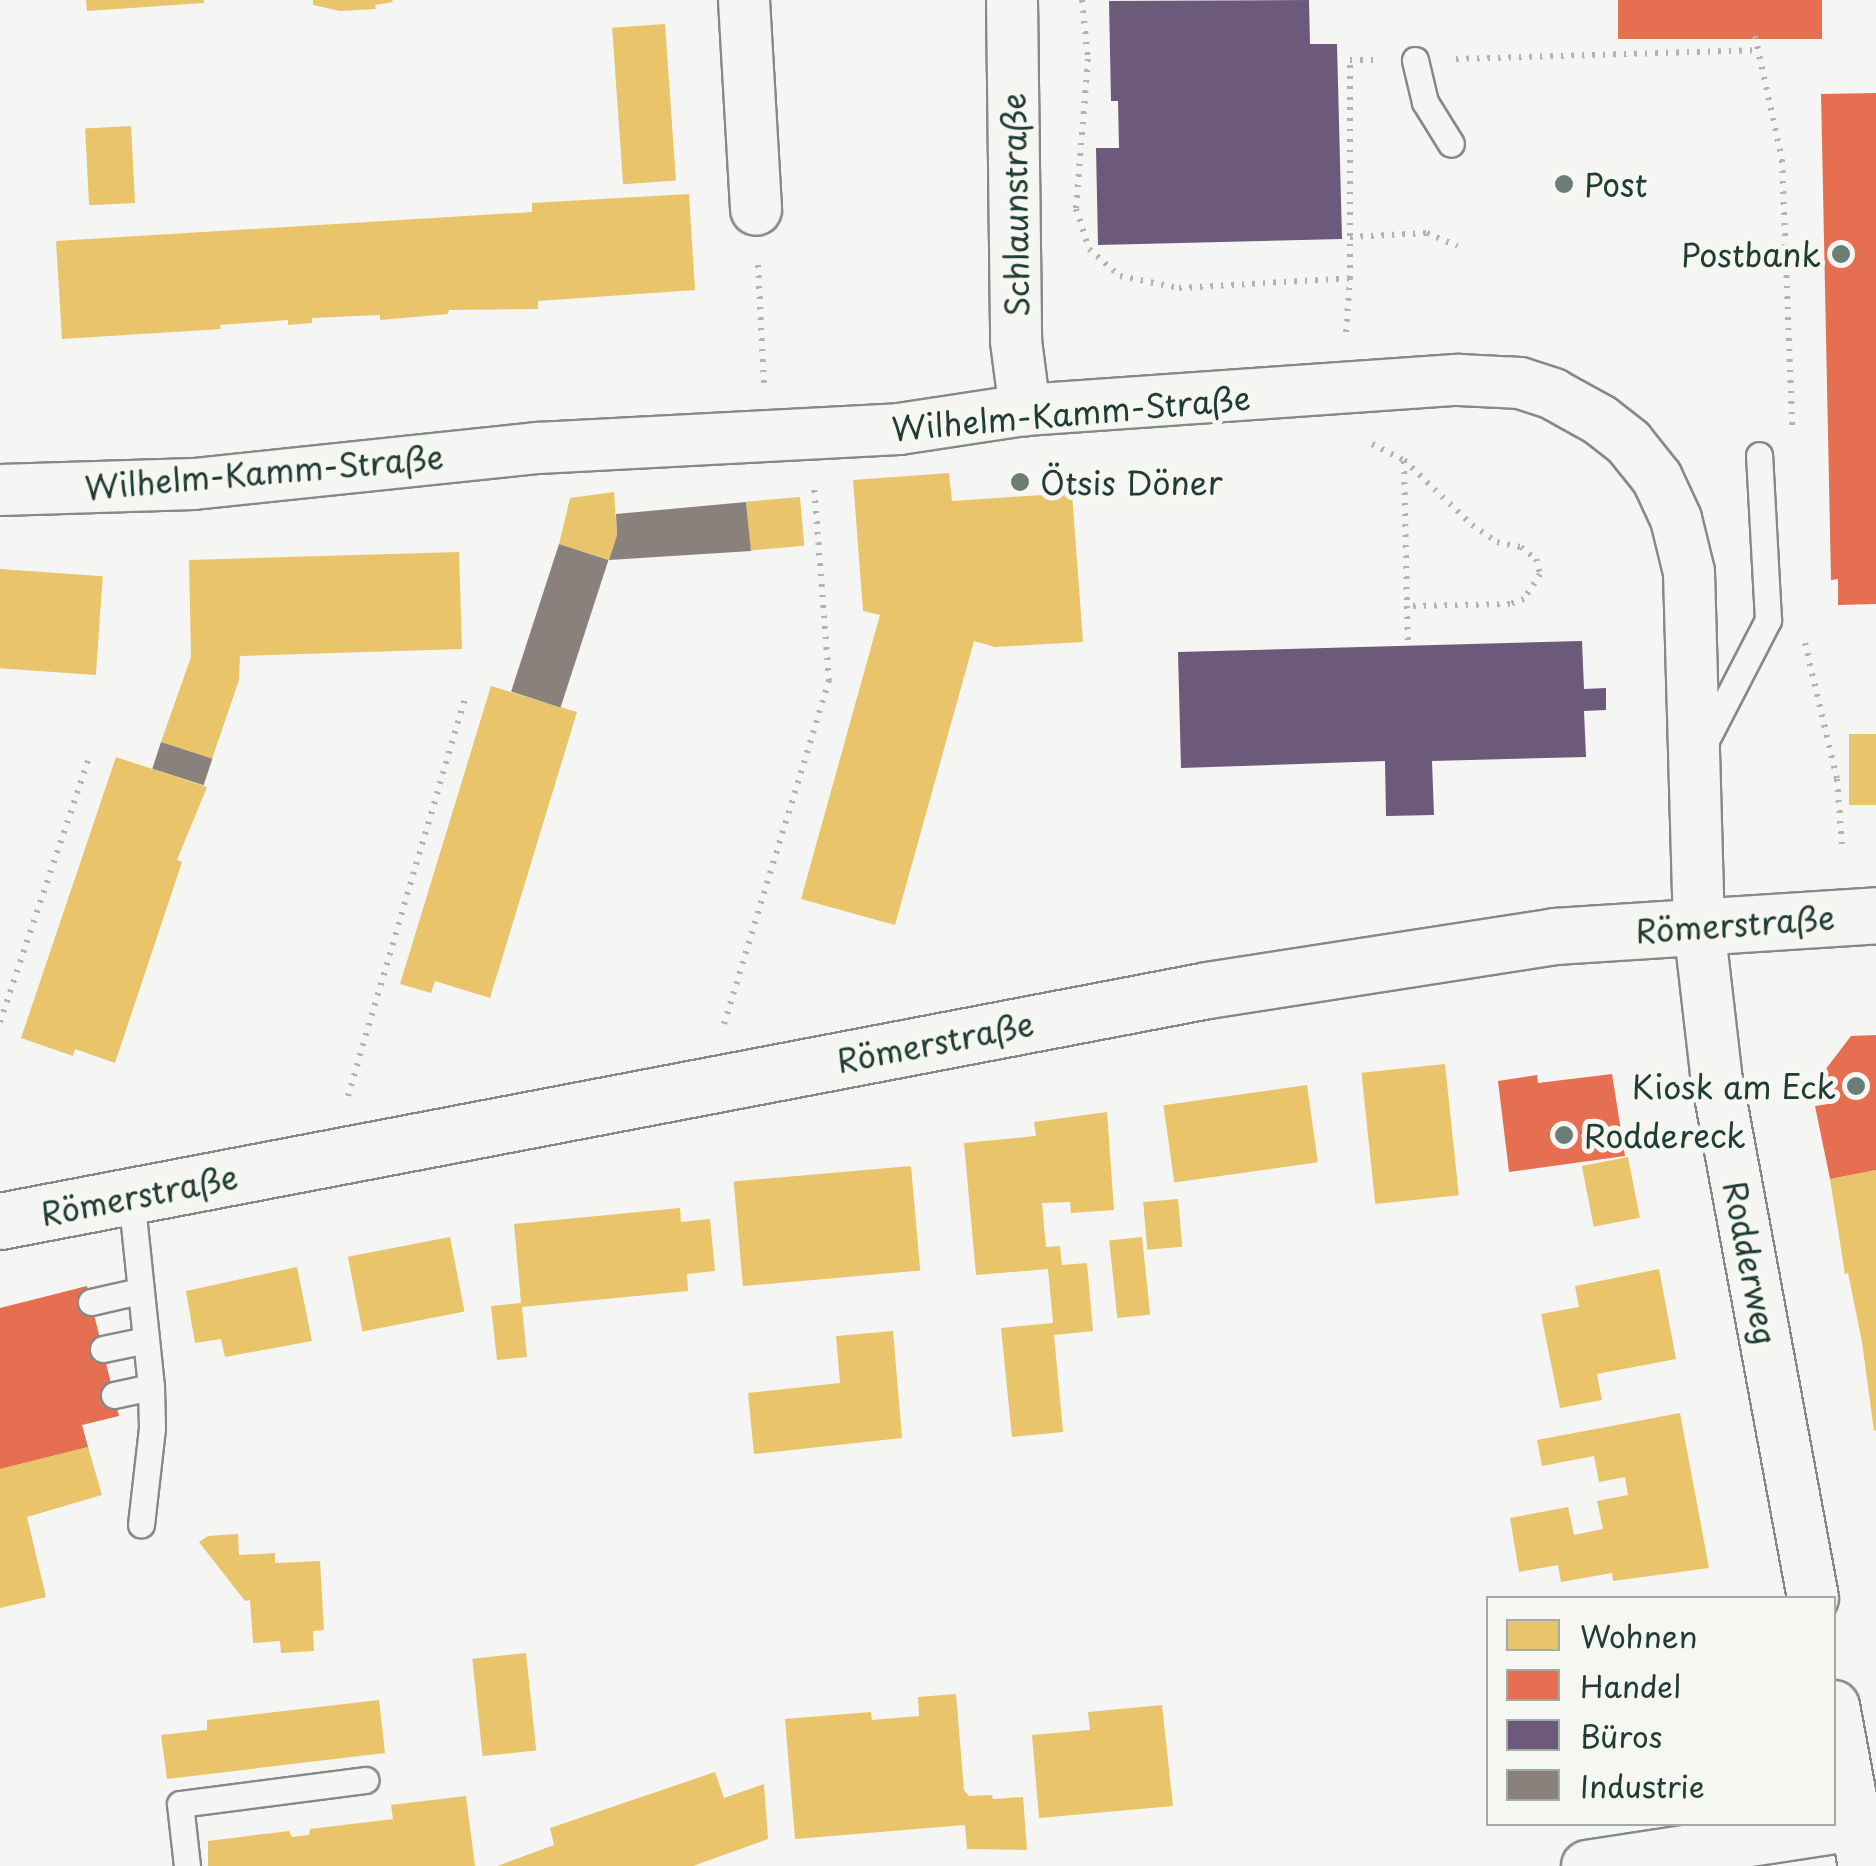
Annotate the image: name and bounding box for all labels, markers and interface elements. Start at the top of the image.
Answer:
street label: Schlaunstraße [994,93,1036,317]
place label: Post [1584,165,1647,203]
marker: Post [1553,173,1575,195]
place label: Postbank [1681,235,1821,273]
marker: Postbank [1830,243,1852,265]
street label: Wilhelm-Kamm-Straße [890,378,1252,448]
street label: Wilhelm-Kamm-Straße [83,437,445,507]
place label: Ötsis Döner [1040,463,1223,501]
marker: Ötsis Döner [1009,471,1031,493]
street label: Römerstraße [1634,898,1836,950]
street label: Römerstraße [833,1004,1037,1080]
place label: Kiosk am Eck [1629,1067,1836,1105]
marker: Kiosk am Eck [1845,1075,1867,1097]
place label: Roddereck [1584,1116,1746,1154]
marker: Roddereck [1553,1124,1575,1146]
street label: Römerstraße [37,1157,241,1233]
street label: Rodderweg [1716,1178,1786,1348]
legend [1486,1596,1836,1826]
text: Wohnen [1580,1613,1697,1658]
text: Handel [1580,1663,1681,1708]
text: Büros [1580,1713,1662,1758]
text: Industrie [1580,1763,1705,1808]

